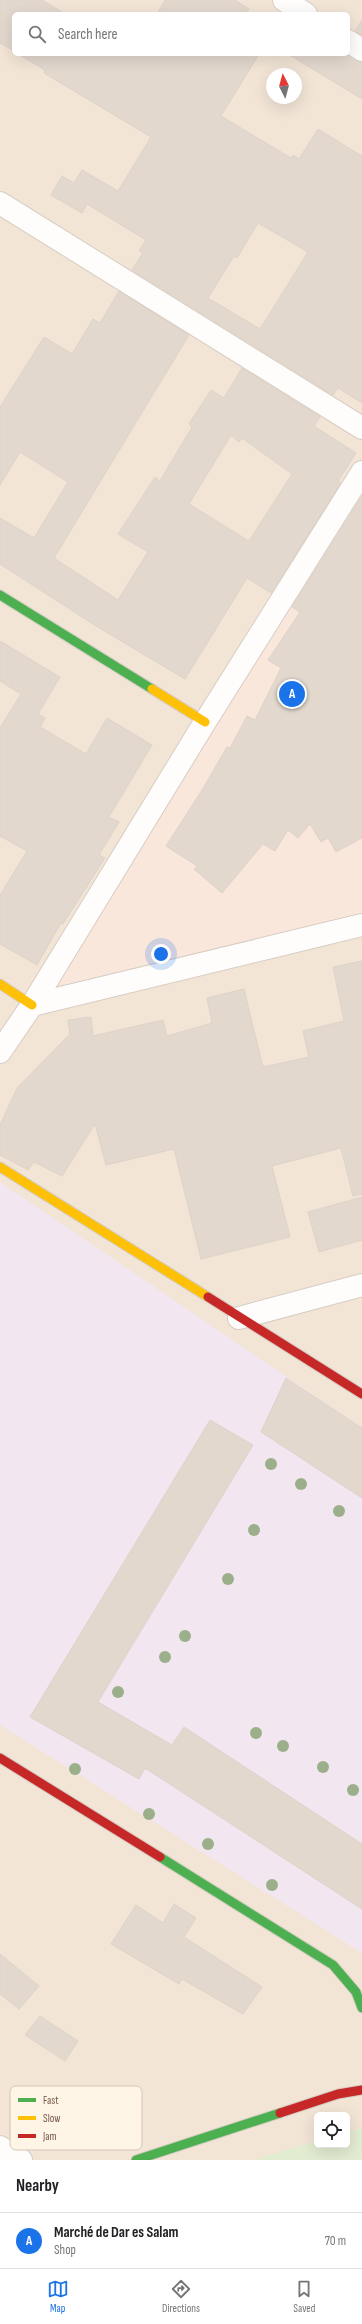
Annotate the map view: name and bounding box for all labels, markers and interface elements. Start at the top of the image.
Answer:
search box [12,12,350,56]
icon: search [26,23,48,45]
text: Search here [58,25,118,44]
north arrow [266,68,302,104]
pin: A [279,679,305,709]
your location [151,944,171,964]
legend [10,2086,142,2150]
text: Fast [43,2094,59,2107]
text: Slow [43,2112,60,2125]
map controls [314,2112,350,2148]
button: locate [314,2112,350,2148]
text: Jam [42,2130,57,2143]
text: Nearby [16,2176,59,2196]
text: Marché de Dar es Salam [54,2223,178,2242]
text: A [26,2233,32,2249]
text: 70 m [325,2233,346,2249]
text: Shop [54,2242,76,2258]
tab: Map [47,2278,69,2315]
tab: Directions [162,2278,200,2315]
tab: Saved [293,2278,315,2315]

